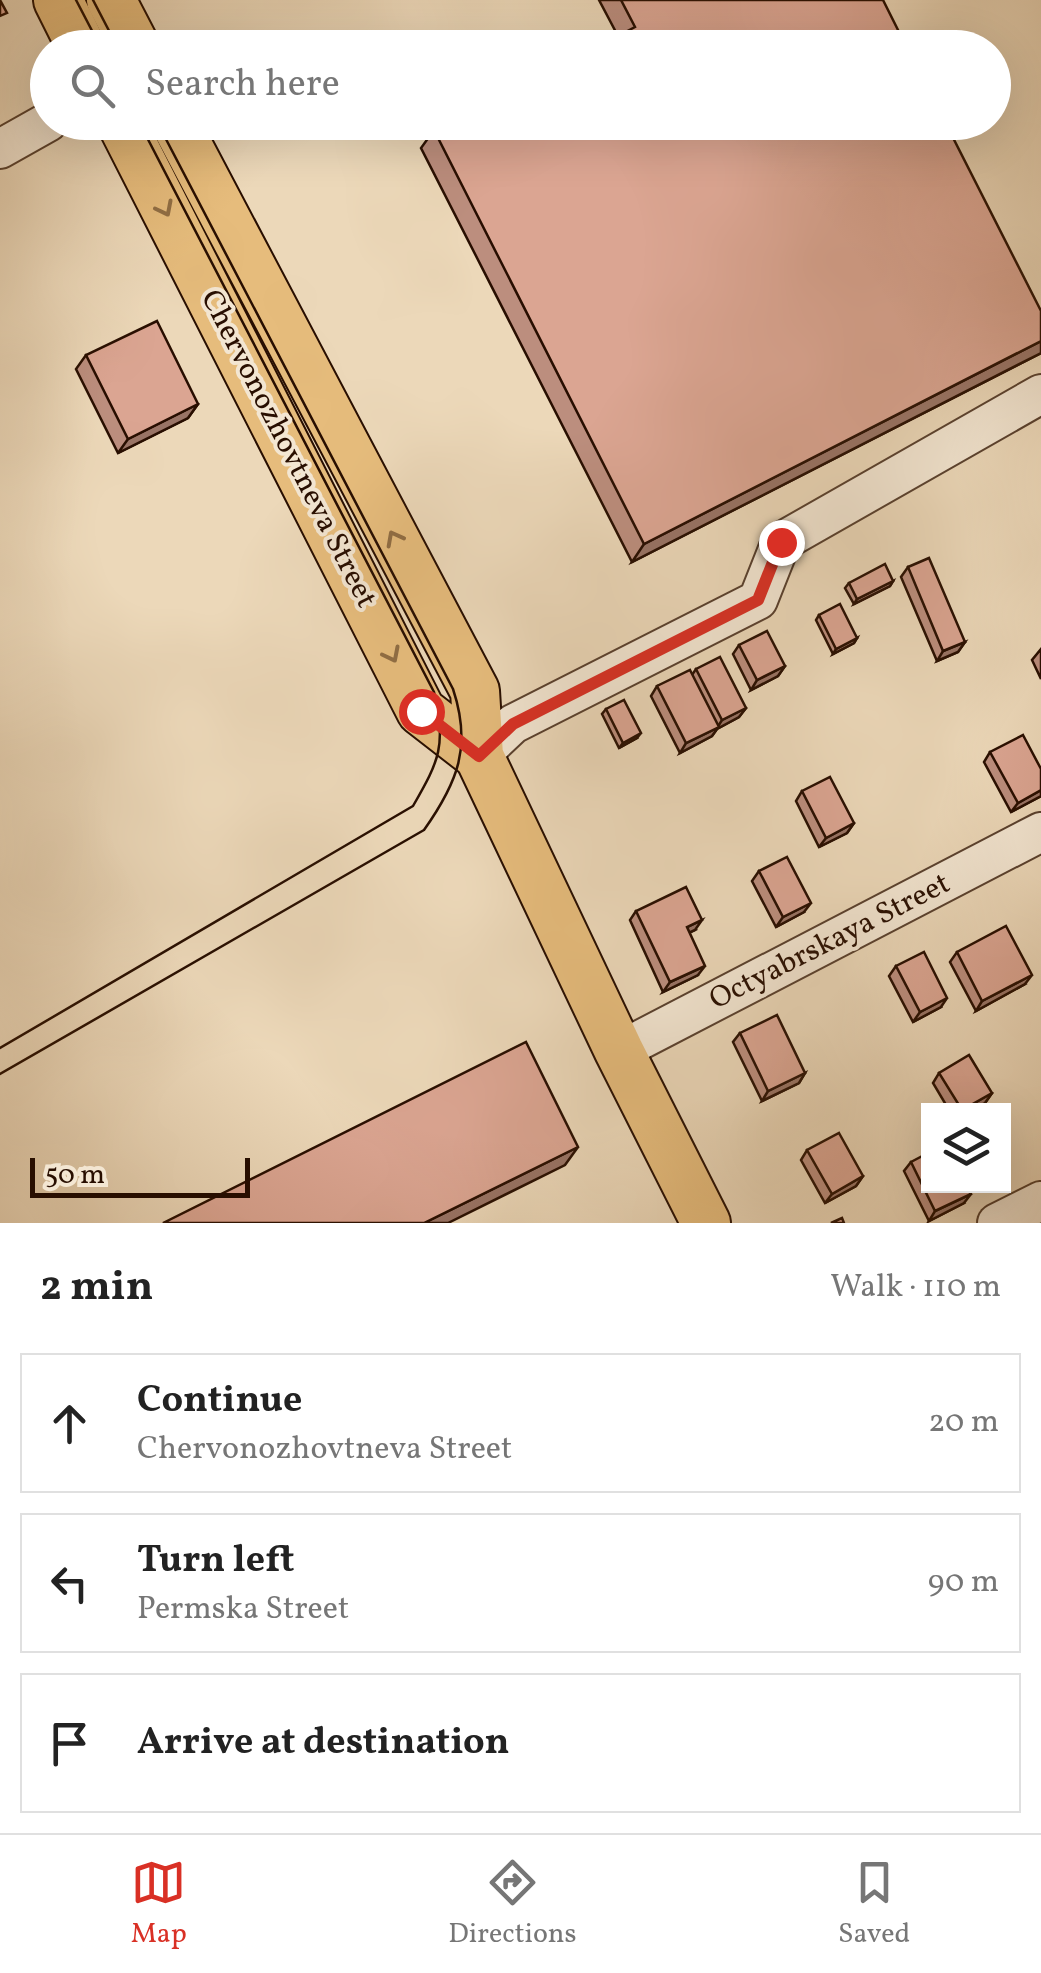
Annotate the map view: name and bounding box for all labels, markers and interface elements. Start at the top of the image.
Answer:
search box [30,30,1011,140]
icon: search [65,58,120,113]
text: Search here [145,59,340,112]
one-way arrow [153,199,172,217]
street label: Chervonozhovtneva Street [189,283,387,615]
route end [759,520,805,566]
one-way arrow [387,531,406,549]
one-way arrow [380,644,399,662]
route start [399,689,445,735]
street label: Octyabrskaya Street [702,863,958,1021]
map controls [921,1103,1011,1193]
button: layers [921,1103,1011,1193]
scale bar [30,1153,250,1198]
text: 50 m [45,1156,105,1195]
text: 2 min [40,1259,153,1318]
text: Walk · 110 m [830,1266,1001,1310]
text: Continue [137,1375,302,1428]
icon: ahead [42,1396,97,1451]
text: 20 m [928,1401,999,1445]
text: Chervonozhovtneva Street [137,1428,512,1472]
text: Turn left [137,1535,294,1588]
icon: left [42,1556,97,1611]
text: 90 m [928,1561,999,1605]
text: Permska Street [137,1588,349,1632]
icon: arrive [42,1716,97,1771]
text: Arrive at destination [137,1717,510,1770]
tab: Map [131,1855,187,1954]
tab: Directions [448,1855,577,1954]
tab: Saved [838,1855,910,1954]

